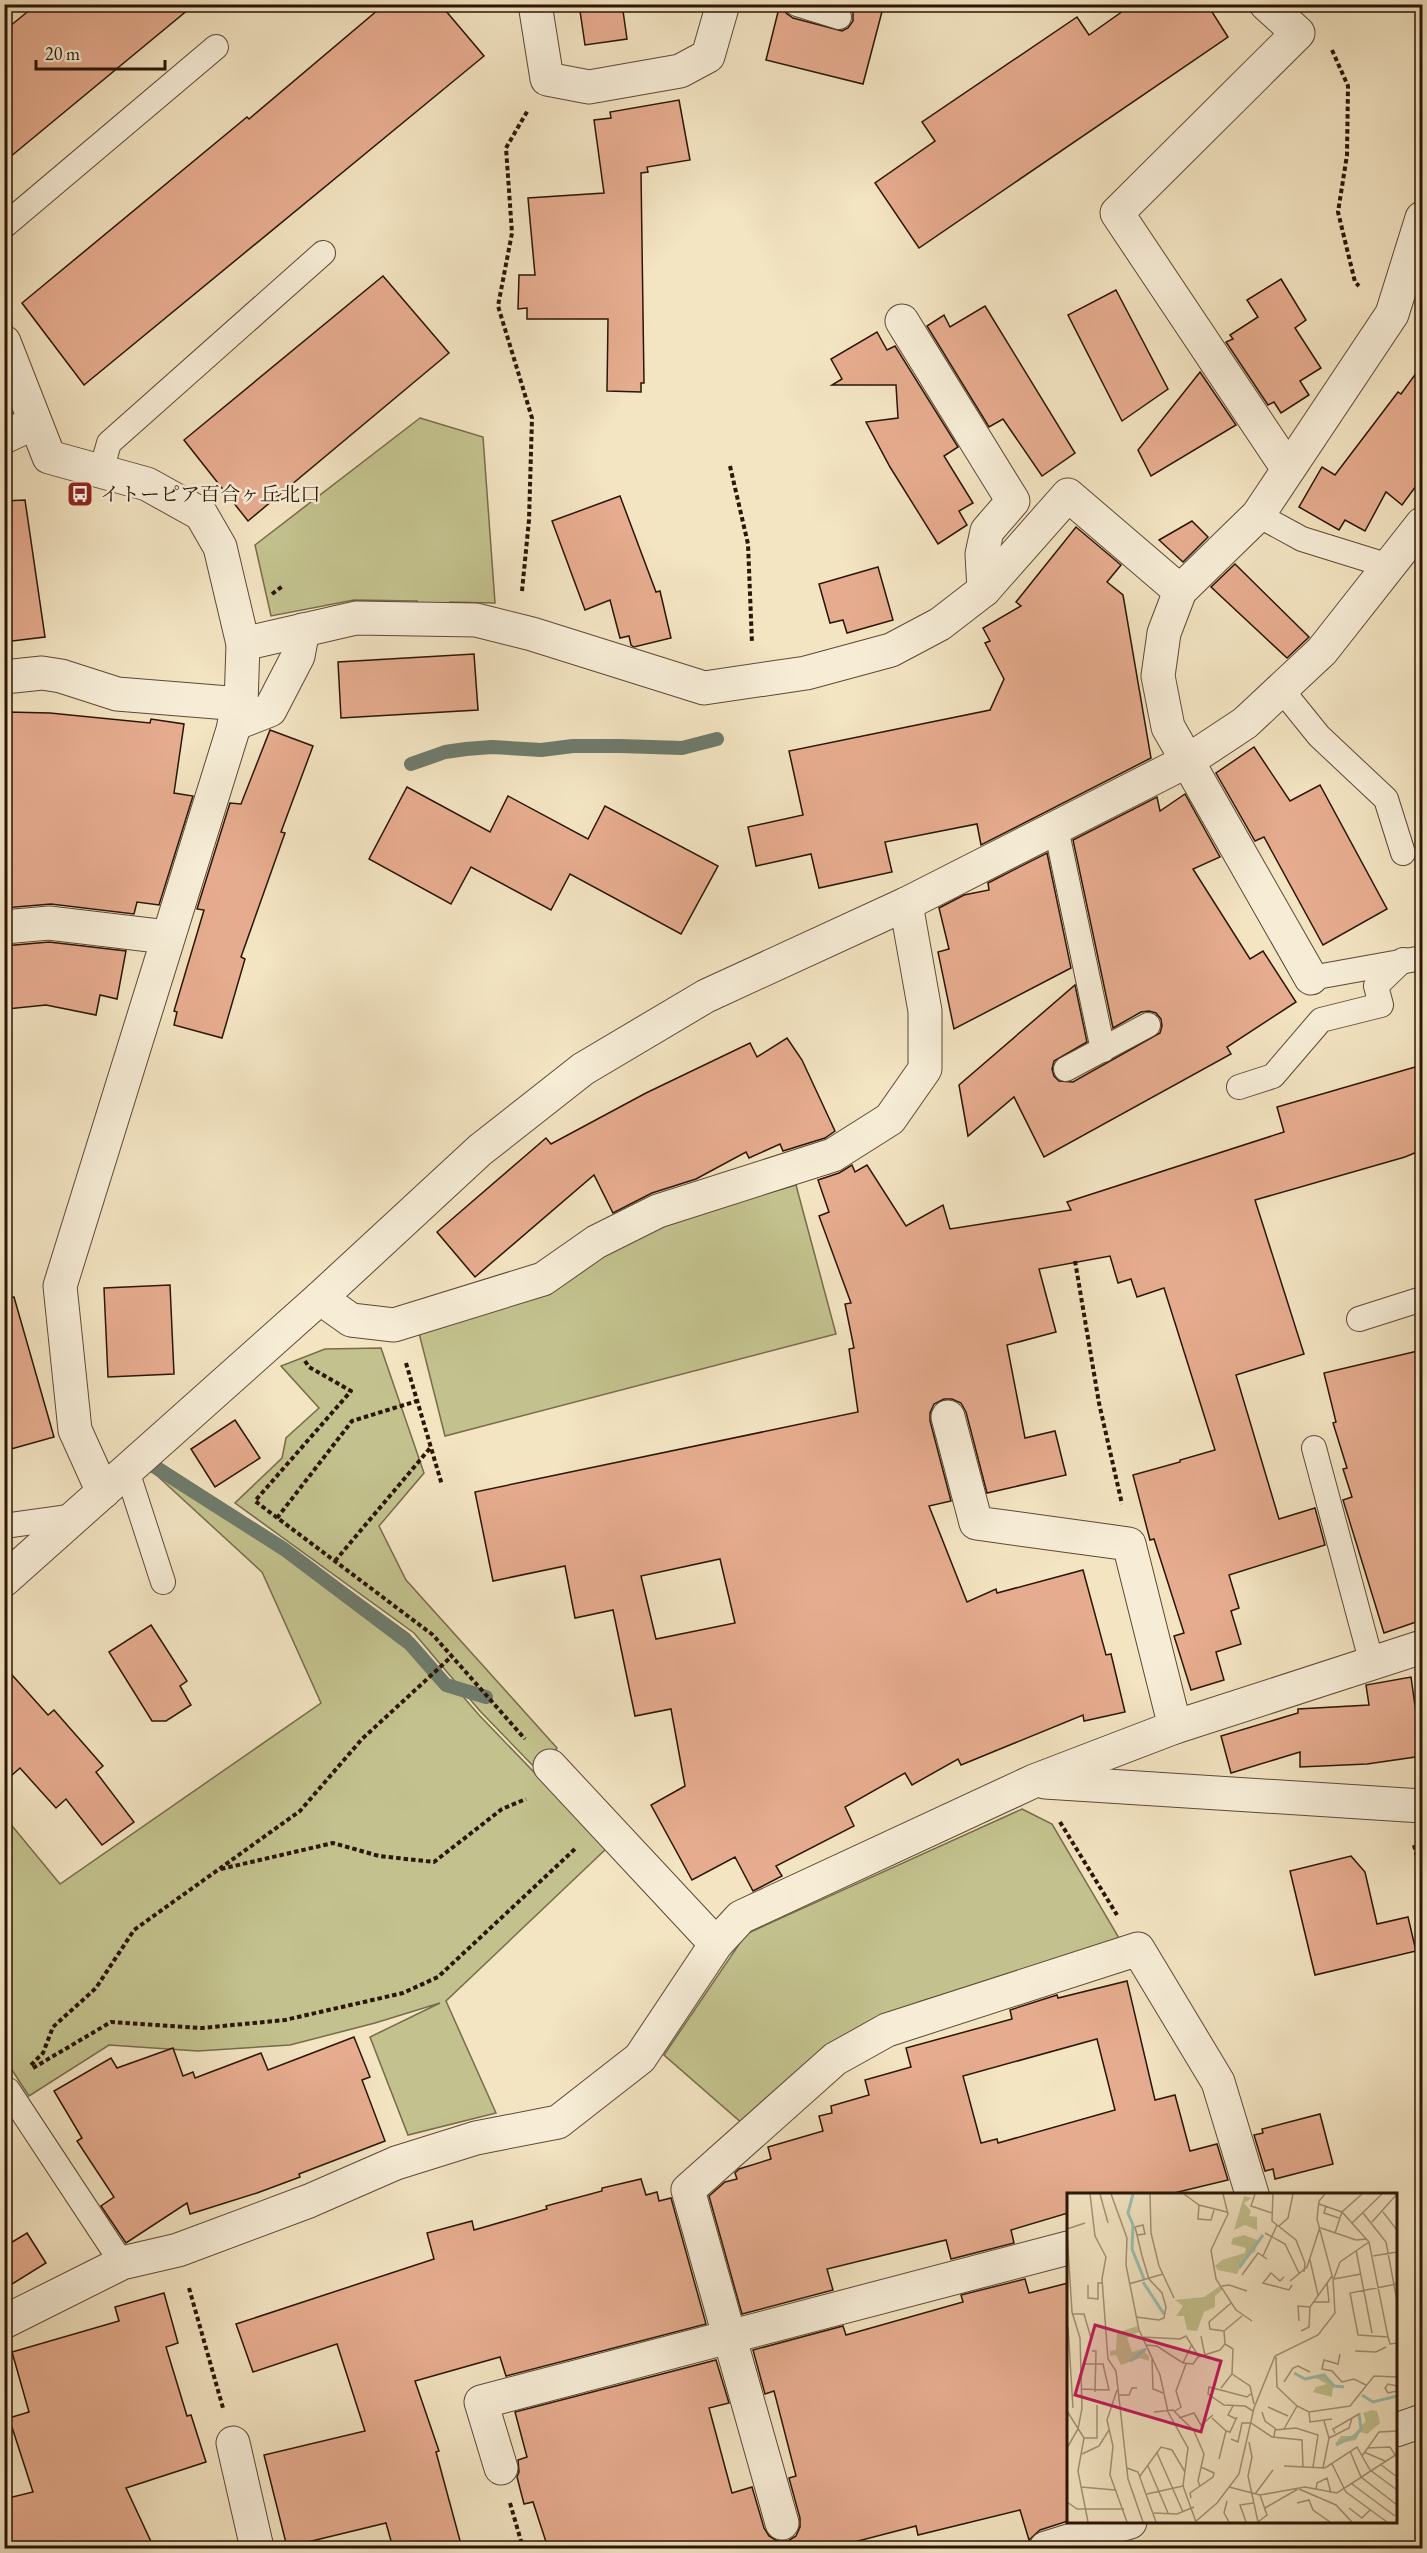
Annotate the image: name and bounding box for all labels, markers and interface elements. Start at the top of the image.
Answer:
scale bar [36,33,165,71]
text: 20 m [45,42,80,65]
bus stop icon: イトーピア百合ヶ丘北口 [65,479,95,509]
place label: イトーピア百合ヶ丘北口 [100,481,320,507]
inset map [1067,2193,1397,2523]

